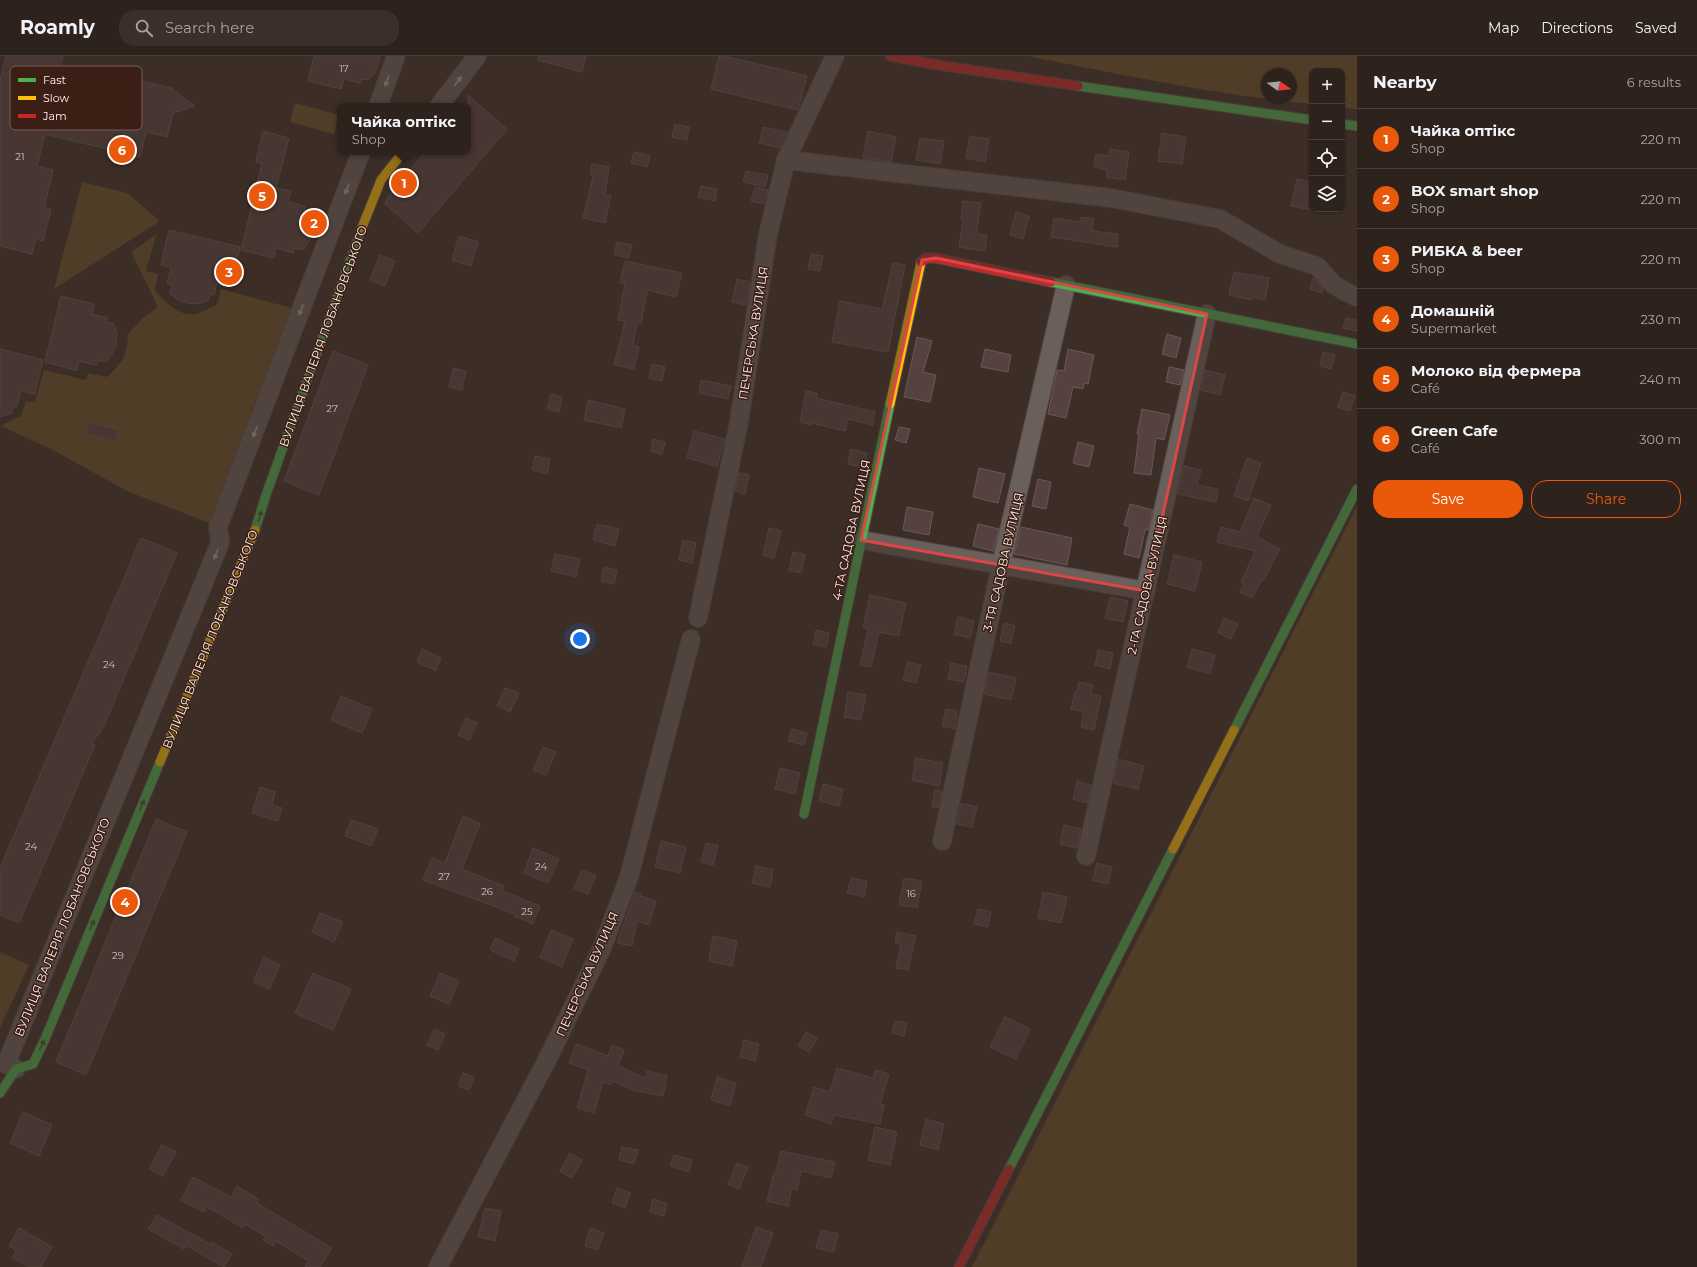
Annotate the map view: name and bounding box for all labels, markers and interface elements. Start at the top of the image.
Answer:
search box [119,10,399,46]
text: Roamly [20,16,95,39]
icon: search [133,17,155,39]
text: Search here [165,18,254,37]
text: Map [1488,19,1519,37]
text: Directions [1541,19,1613,37]
text: Saved [1635,19,1677,37]
house number: 17 [339,62,349,75]
legend [10,66,142,130]
north arrow [1261,68,1297,104]
map controls [1309,68,1345,212]
button: + [1309,68,1345,104]
text: Nearby [1373,72,1437,92]
text: Fast [43,73,67,87]
text: 6 results [1627,74,1681,90]
one-way arrow [384,75,390,87]
one-way arrow [454,76,462,86]
text: Slow [43,91,69,105]
popup [337,103,471,155]
button: − [1309,104,1345,140]
text: Jam [42,109,67,123]
text: Чайка оптікс [352,112,456,131]
text: Чайка оптікс [1411,121,1515,140]
text: Shop [352,131,386,147]
text: 1 [1383,131,1389,147]
text: 220 m [1640,131,1681,147]
pin: 6 [109,135,135,165]
button: locate [1309,140,1345,176]
text: Shop [1411,140,1445,156]
house number: 21 [15,150,25,163]
pin: 1 [391,168,417,198]
button: layers [1309,176,1345,212]
pin: 5 [249,181,275,211]
text: BOX smart shop [1411,181,1539,200]
one-way arrow [343,183,349,195]
text: 2 [1382,191,1390,207]
text: 220 m [1640,191,1681,207]
text: Shop [1411,200,1445,216]
pin: 2 [301,208,327,238]
street label: ВУЛИЦЯ ВАЛЕРІЯ ЛОБАНОВСЬКОГО [276,223,370,449]
text: РИБКА & beer [1411,241,1523,260]
text: 3 [1382,251,1390,267]
text: 220 m [1640,251,1681,267]
pin: 3 [216,257,242,287]
text: Shop [1411,260,1445,276]
street label: ПЕЧЕРСЬКА ВУЛИЦЯ [735,265,771,401]
text: Домашній [1411,301,1495,320]
one-way arrow [297,305,303,317]
text: 4 [1382,311,1390,327]
text: 230 m [1640,311,1681,327]
text: Supermarket [1411,320,1497,336]
text: Молоко від фермера [1411,361,1581,380]
text: 5 [1382,371,1390,387]
text: 240 m [1640,371,1681,387]
text: Café [1411,380,1440,396]
house number: 27 [326,402,338,415]
text: Green Cafe [1411,421,1498,440]
one-way arrow [251,426,257,438]
text: 6 [1382,431,1390,447]
text: 300 m [1639,431,1681,447]
text: Café [1411,440,1440,456]
street label: 4-ТА САДОВА ВУЛИЦЯ [829,458,873,602]
button: Save [1373,480,1523,518]
button: Share [1531,480,1681,518]
street label: 3-ТЯ САДОВА ВУЛИЦЯ [980,491,1026,633]
one-way arrow [257,510,263,522]
street label: 2-ГА САДОВА ВУЛИЦЯ [1124,514,1170,656]
street label: ВУЛИЦЯ ВАЛЕРІЯ ЛОБАНОВСЬКОГО [159,527,261,751]
one-way arrow [212,548,218,560]
your location [570,629,590,649]
house number: 24 [103,658,115,671]
one-way arrow [140,798,146,810]
street label: ВУЛИЦЯ ВАЛЕРІЯ ЛОБАНОВСЬКОГО [11,815,113,1039]
house number: 24 [25,840,37,853]
house number: 24 [535,860,547,873]
house number: 27 [438,870,450,883]
house number: 26 [481,885,493,898]
pin: 4 [112,887,138,917]
house number: 16 [906,887,916,900]
house number: 25 [521,905,533,918]
street label: ПЕЧЕРСЬКА ВУЛИЦЯ [553,909,621,1039]
one-way arrow [90,918,96,930]
house number: 29 [112,949,124,962]
one-way arrow [39,1039,45,1050]

